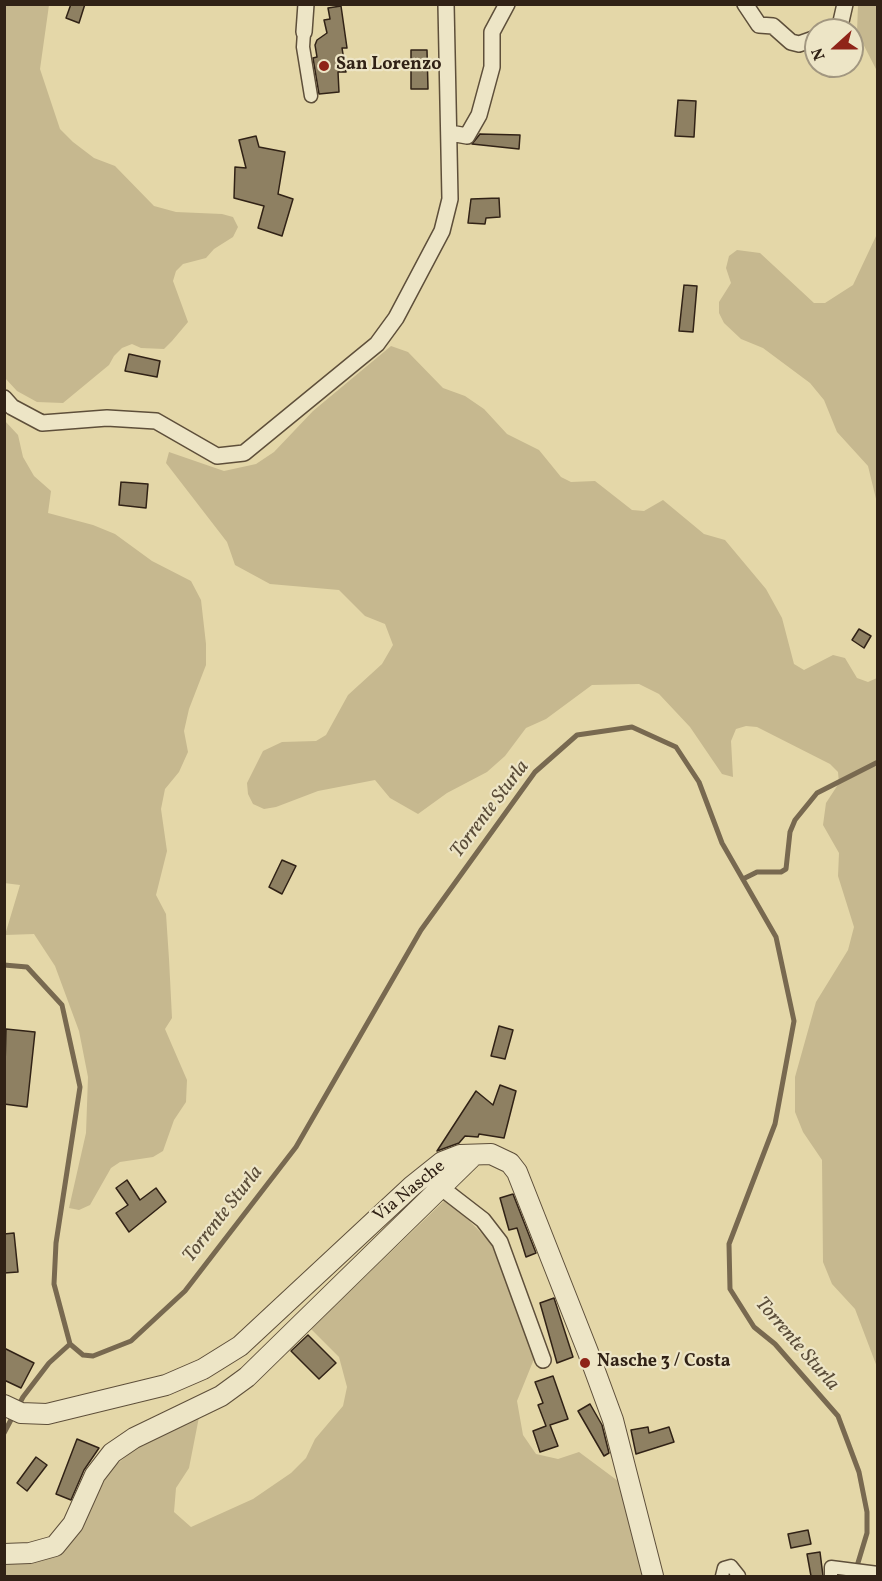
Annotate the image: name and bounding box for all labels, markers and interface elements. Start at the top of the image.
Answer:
north arrow [804,18,864,78]
text: N [807,44,831,63]
place label: San Lorenzo [336,55,441,77]
marker: San Lorenzo [317,59,331,73]
water label: Torrente Sturla [446,756,536,864]
street label: Via Nasche [370,1156,450,1228]
water label: Torrente Sturla [179,1162,269,1268]
water label: Torrente Sturla [749,1293,843,1397]
place label: Nasche 3 / Costa [597,1352,731,1374]
marker: Nasche 3 / Costa [578,1356,592,1370]

